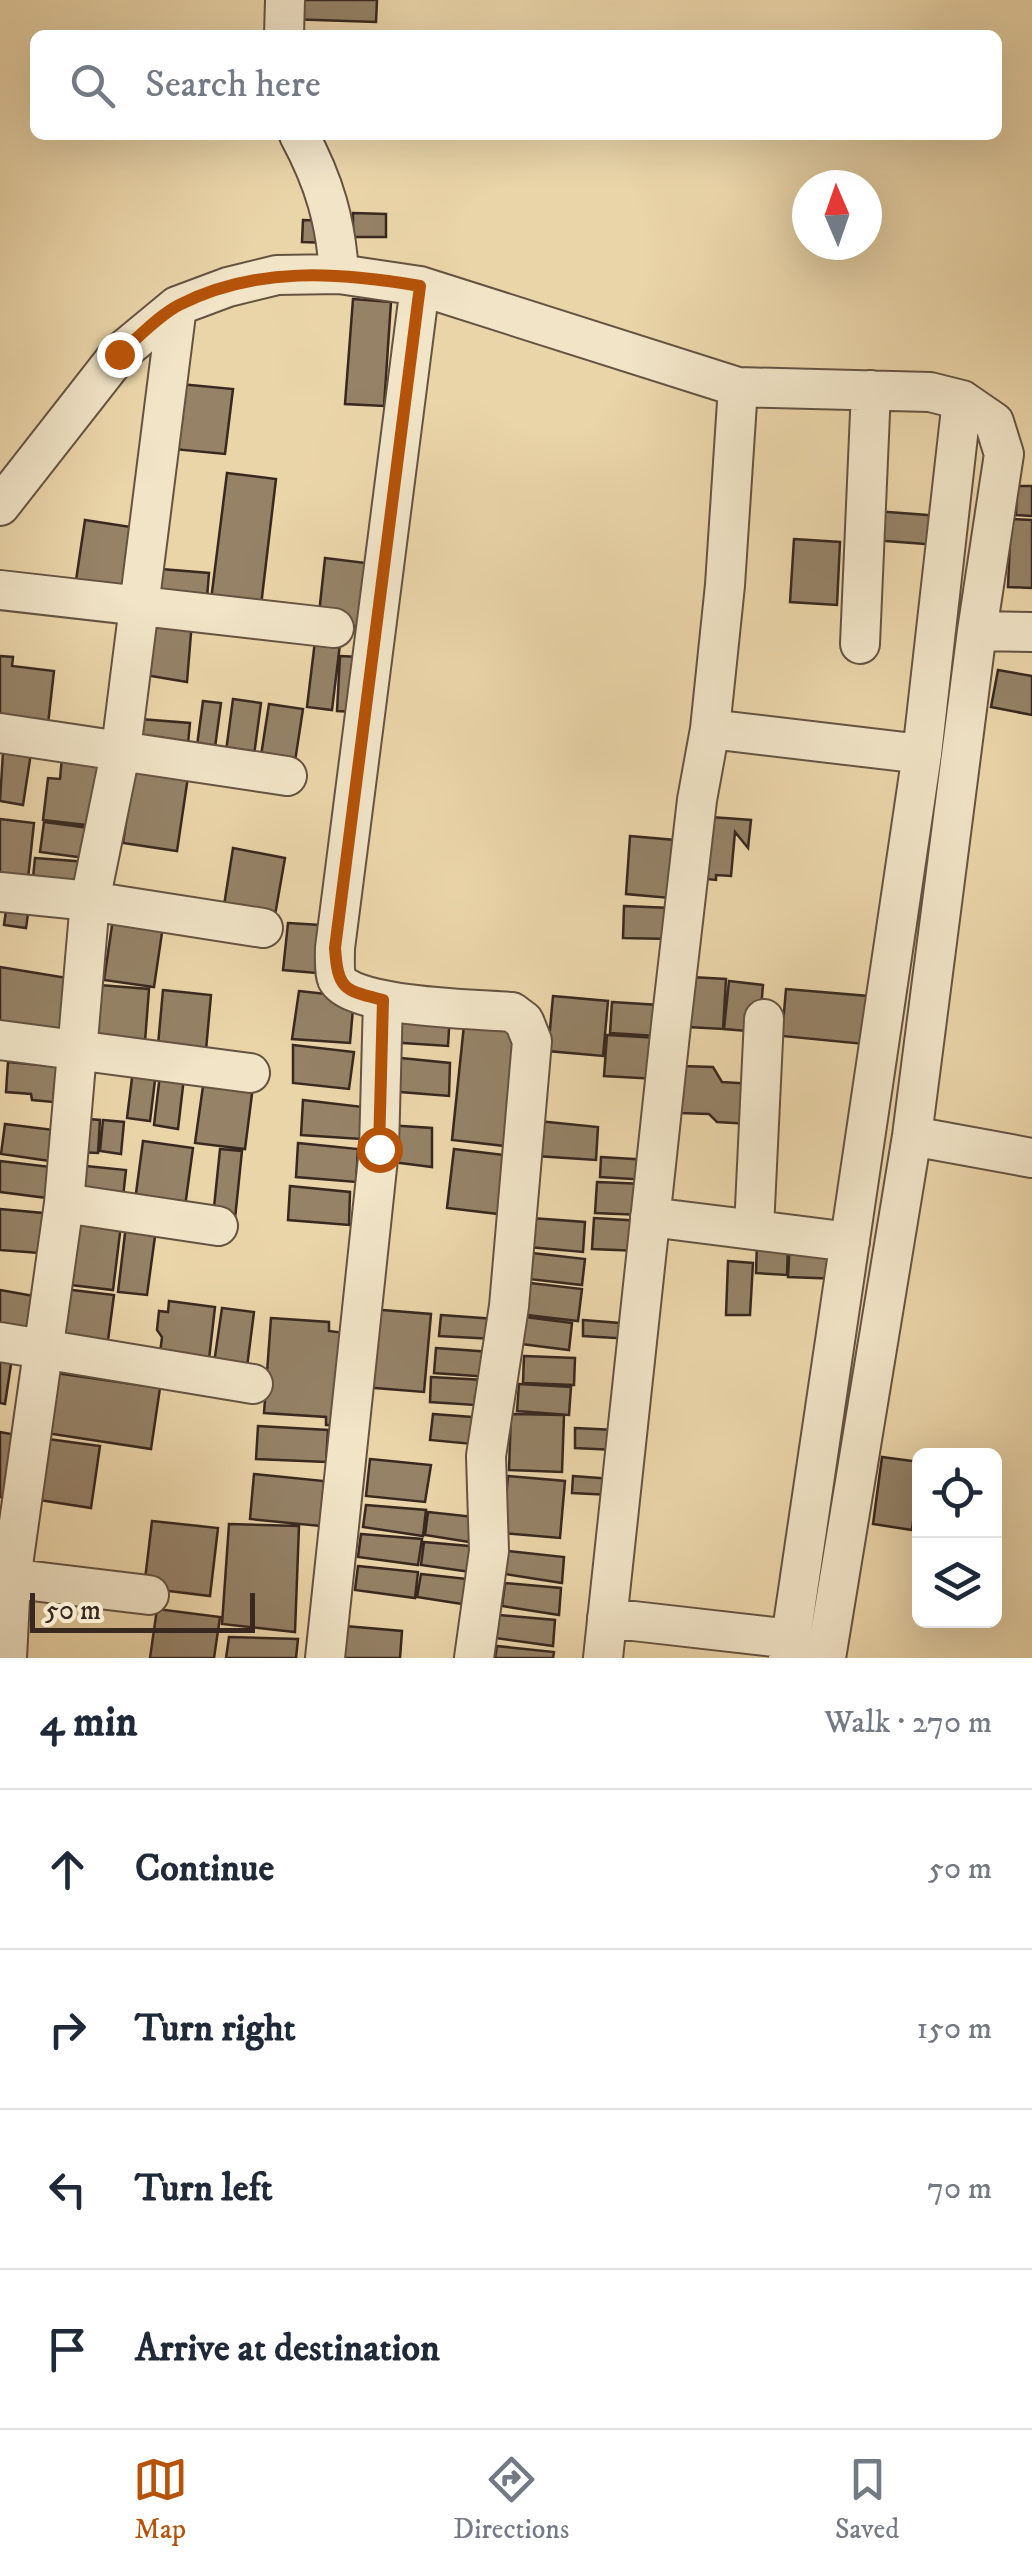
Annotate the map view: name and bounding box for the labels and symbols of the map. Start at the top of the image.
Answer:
north arrow [792,170,882,260]
route end [97,332,143,378]
route start [357,1127,403,1173]
scale bar [30,1588,255,1632]

